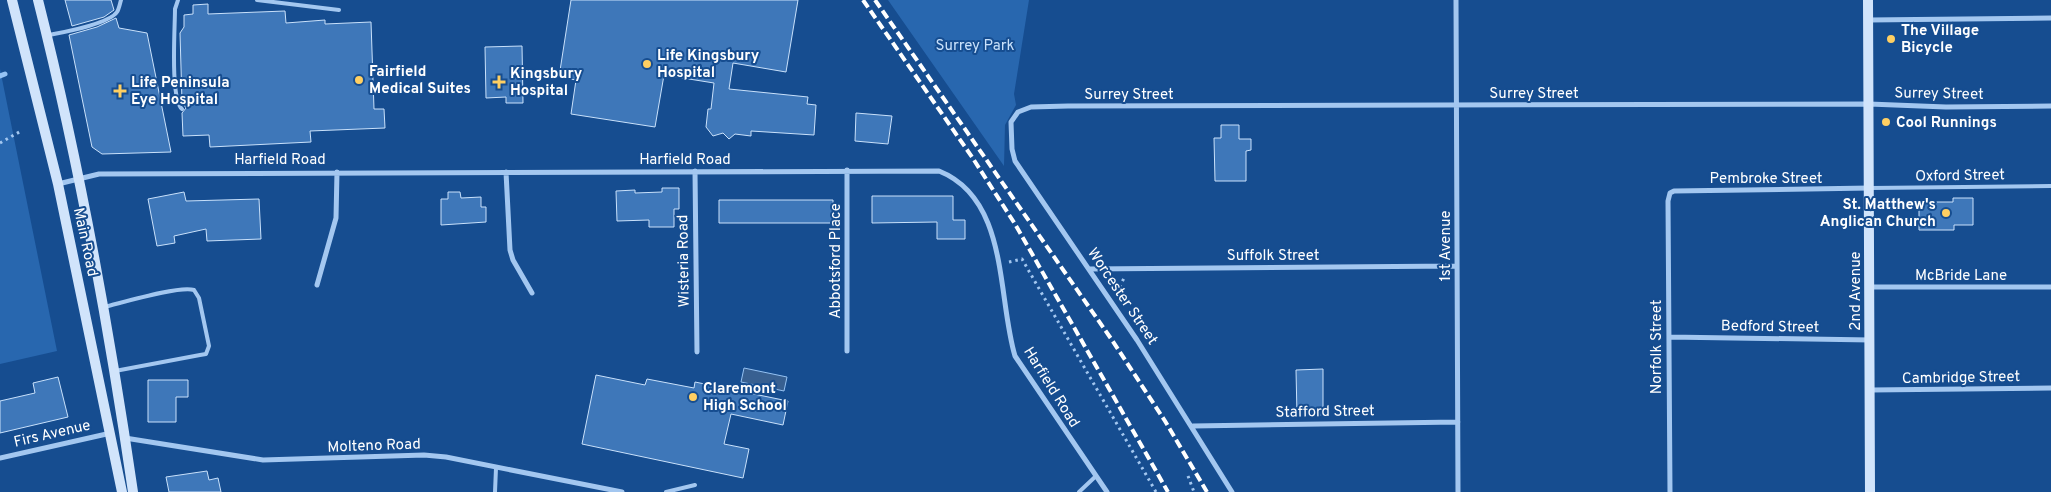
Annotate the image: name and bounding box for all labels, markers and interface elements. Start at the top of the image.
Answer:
place label: The Village Bicycle [1901,22,1979,58]
marker: The Village Bicycle [1885,33,1897,45]
park label: Surrey Park [936,37,1015,56]
place label: Life Kingsbury Hospital [657,47,760,83]
marker: Life Kingsbury Hospital [641,58,653,70]
place label: Fairfield Medical Suites [369,63,471,99]
place label: Kingsbury Hospital [510,65,583,101]
place label: Life Peninsula Eye Hospital [131,74,230,110]
marker: Fairfield Medical Suites [353,74,365,86]
marker: Kingsbury Hospital [492,75,506,89]
marker: Life Peninsula Eye Hospital [113,84,127,98]
street label: Surrey Street [1894,84,1984,105]
street label: Surrey Street [1489,85,1579,104]
street label: Surrey Street [1084,86,1174,105]
place label: Cool Runnings [1896,114,1997,133]
marker: Cool Runnings [1880,116,1892,128]
street label: Harfield Road [234,151,326,170]
street label: Harfield Road [639,151,731,170]
street label: Oxford Street [1915,166,2005,187]
street label: Pembroke Street [1709,170,1823,189]
place label: St. Matthew's Anglican Church [1820,196,1936,232]
street label: Abbotsford Place [827,203,846,319]
street label: Main Road [68,206,101,279]
marker: St. Matthew's Anglican Church [1940,207,1952,219]
street label: 1st Avenue [1437,211,1456,281]
street label: Wisteria Road [674,214,695,308]
street label: Worcester Street [1082,245,1161,349]
street label: Suffolk Street [1227,247,1319,266]
street label: 2nd Avenue [1847,251,1866,331]
street label: McBride Lane [1915,267,2007,286]
street label: Norfolk Street [1648,300,1667,394]
street label: Bedford Street [1721,317,1819,338]
street label: Harfield Road [1018,344,1083,432]
street label: Cambridge Street [1902,368,2020,389]
place label: Claremont High School [703,380,787,416]
marker: Claremont High School [687,391,699,403]
street label: Stafford Street [1275,402,1375,423]
street label: Firs Avenue [12,416,92,452]
street label: Molteno Road [327,435,421,458]

